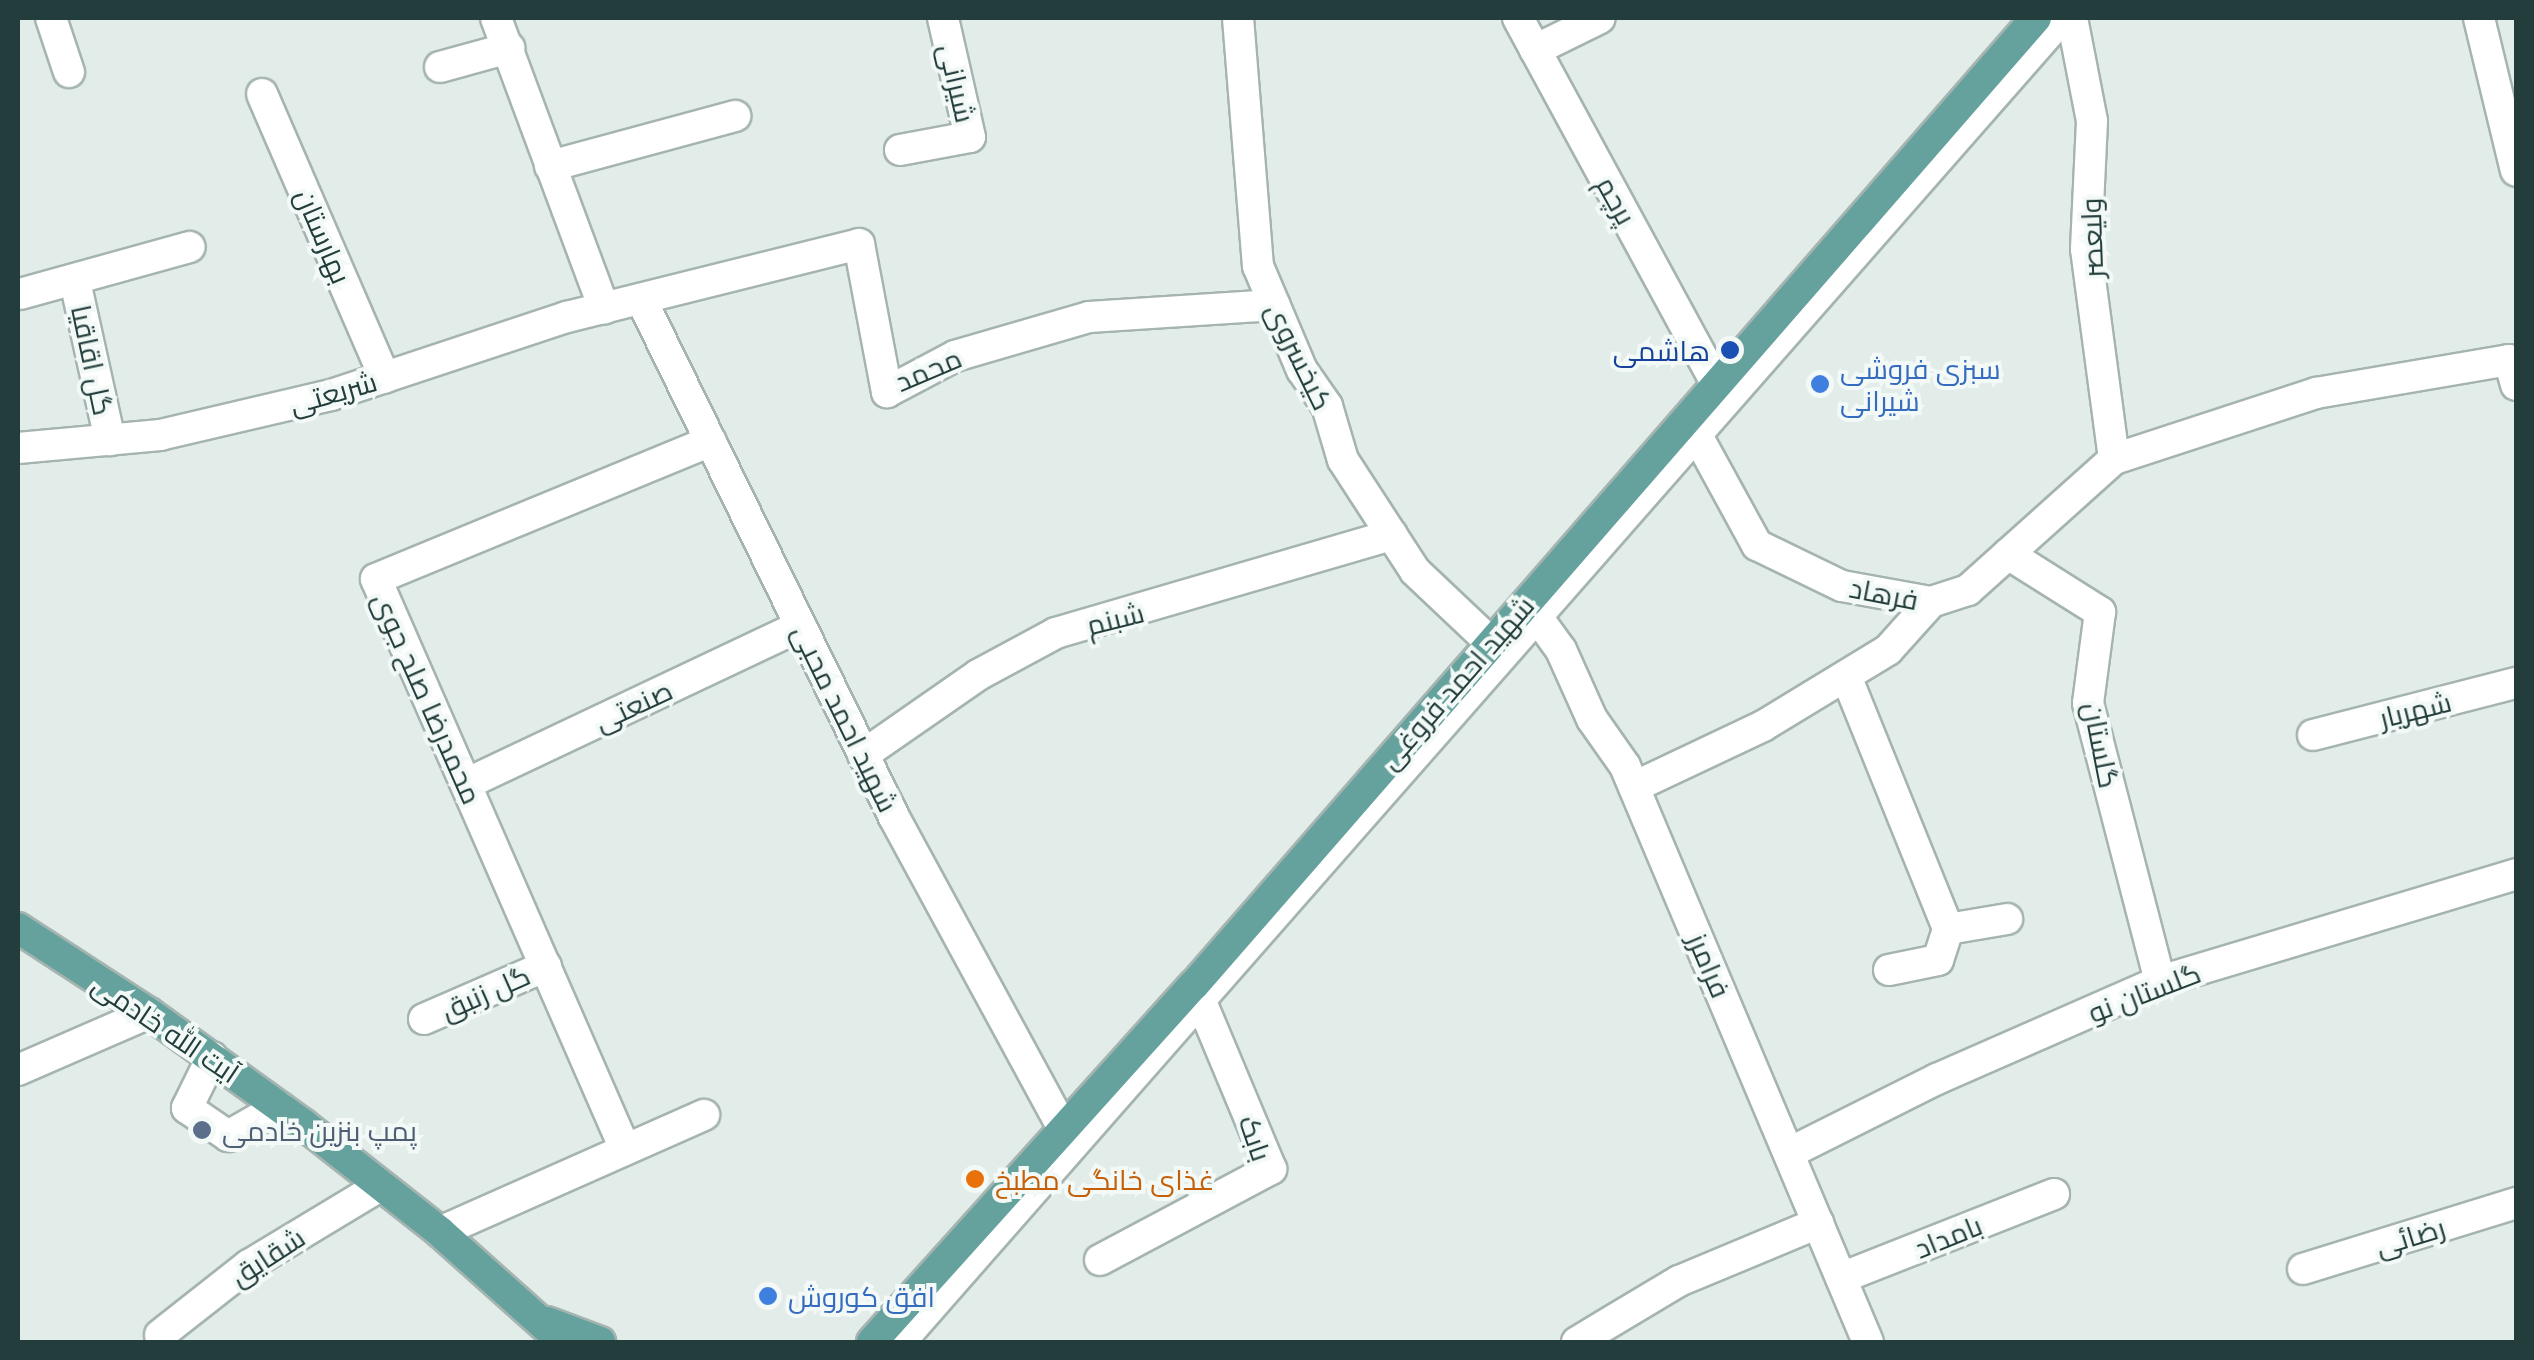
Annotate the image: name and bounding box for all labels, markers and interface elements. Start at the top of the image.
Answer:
street label: شیرانی [933,40,983,126]
street label: پرچم [1590,170,1644,230]
street label: بهارستان [289,183,359,289]
street label: ولیعصر [2073,197,2109,279]
street label: کیخسروی [1260,297,1340,415]
street label: گل اقاقیا [65,302,121,418]
place label: هاشمی [1613,333,1710,367]
marker: هاشمی [1719,339,1741,361]
street label: محمد [890,340,966,398]
place label: سبزی فروشی شیرانی [1840,351,2001,417]
street label: شریعتی [285,364,381,420]
marker: سبزی فروشی شیرانی [1809,373,1831,395]
street label: فرهاد [1847,570,1921,616]
street label: محمدرضا صلح جوی [366,587,490,809]
street label: شهید احمد فروغی [1372,589,1540,775]
street label: شبنم [1083,595,1147,641]
street label: شهید احمد محبی [786,619,906,817]
street label: صنعتی [589,672,677,738]
street label: شهریار [2375,684,2455,734]
street label: گلستان [2077,699,2127,791]
street label: فرامرز [1682,928,1738,1002]
street label: گلستان نو [2083,955,2205,1029]
street label: گل زنبق [435,958,535,1026]
street label: آیت الله خادمی [86,967,246,1089]
street label: بابک [1233,1111,1279,1165]
place label: پمپ بنزین خادمی [222,1113,417,1147]
marker: پمپ بنزین خادمی [191,1119,213,1141]
place label: غذای خانگی مطبخ [995,1162,1214,1196]
marker: غذای خانگی مطبخ [964,1168,986,1190]
street label: بامداد [1909,1207,1987,1265]
street label: رضائی [2371,1210,2449,1262]
street label: شقایق [224,1220,310,1292]
place label: افق کوروش [788,1279,935,1313]
marker: افق کوروش [757,1285,779,1307]

